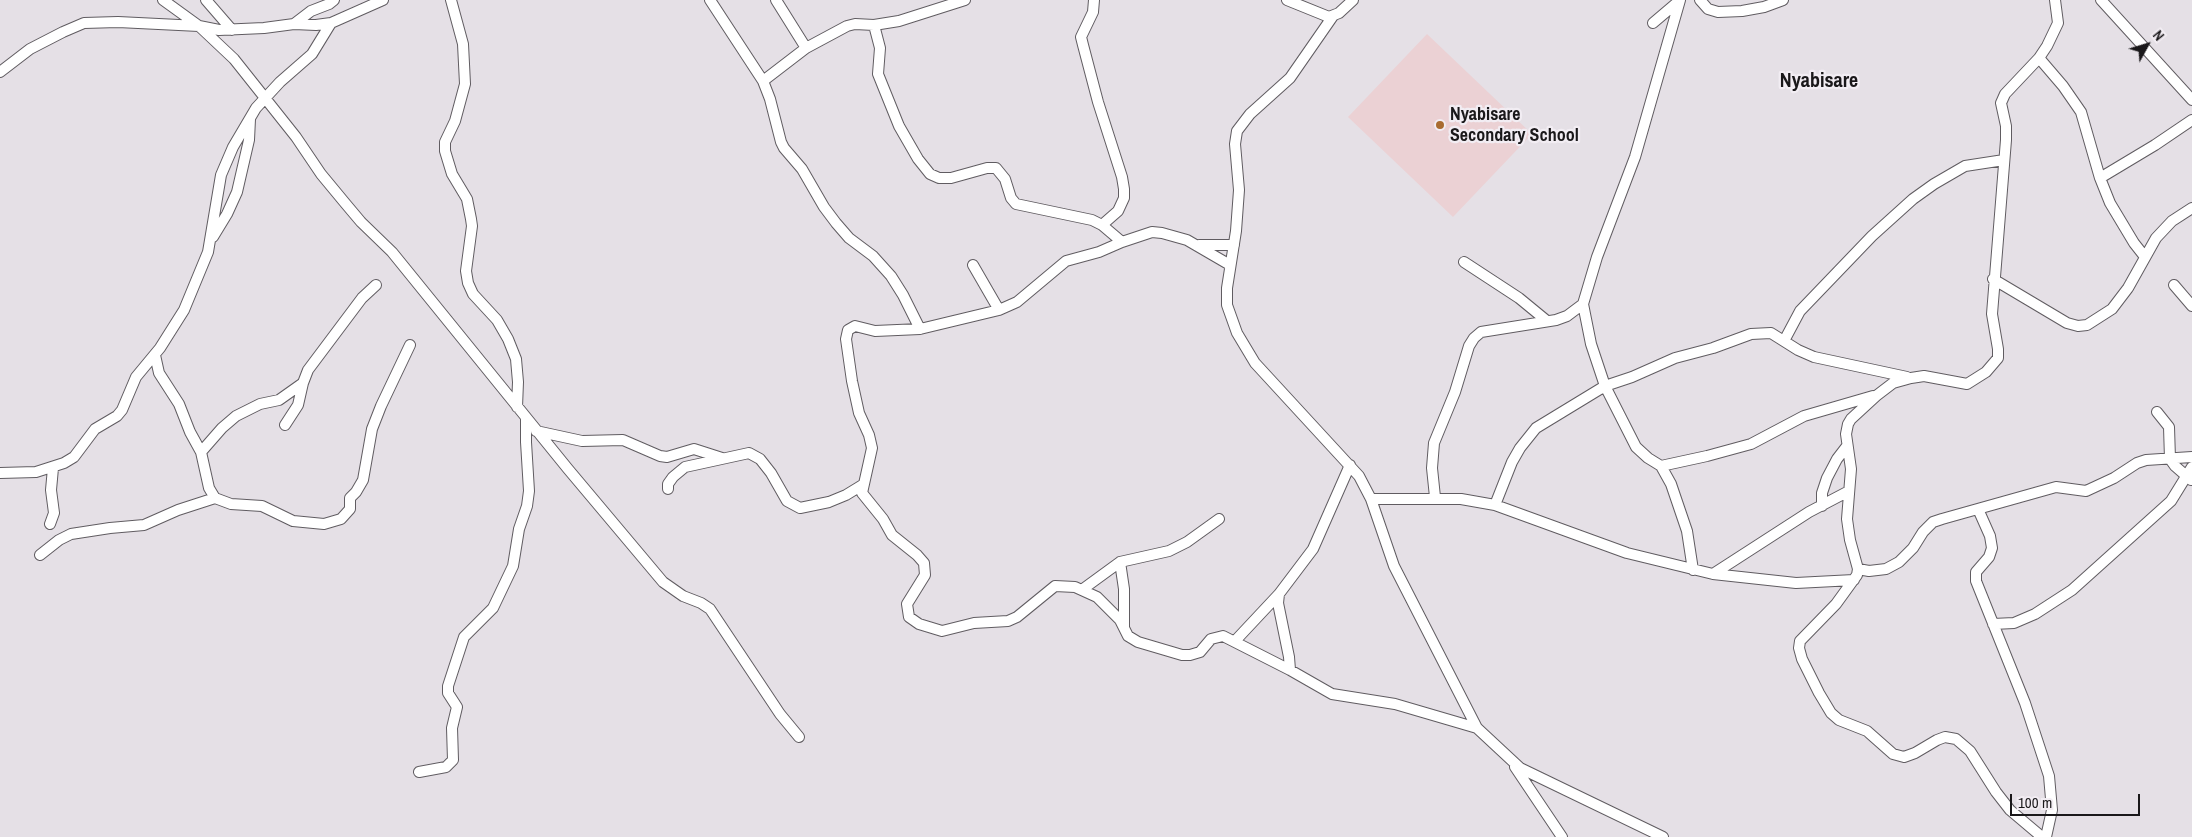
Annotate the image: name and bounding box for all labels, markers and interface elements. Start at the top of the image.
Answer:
north arrow [2122,20,2172,70]
text: N [2149,27,2168,44]
district label: Nyabisare [1780,70,1858,94]
place label: Nyabisare Secondary School [1450,104,1579,146]
marker: Nyabisare Secondary School [1434,119,1446,131]
scale bar [2012,784,2142,816]
text: 100 m [2018,792,2052,813]

